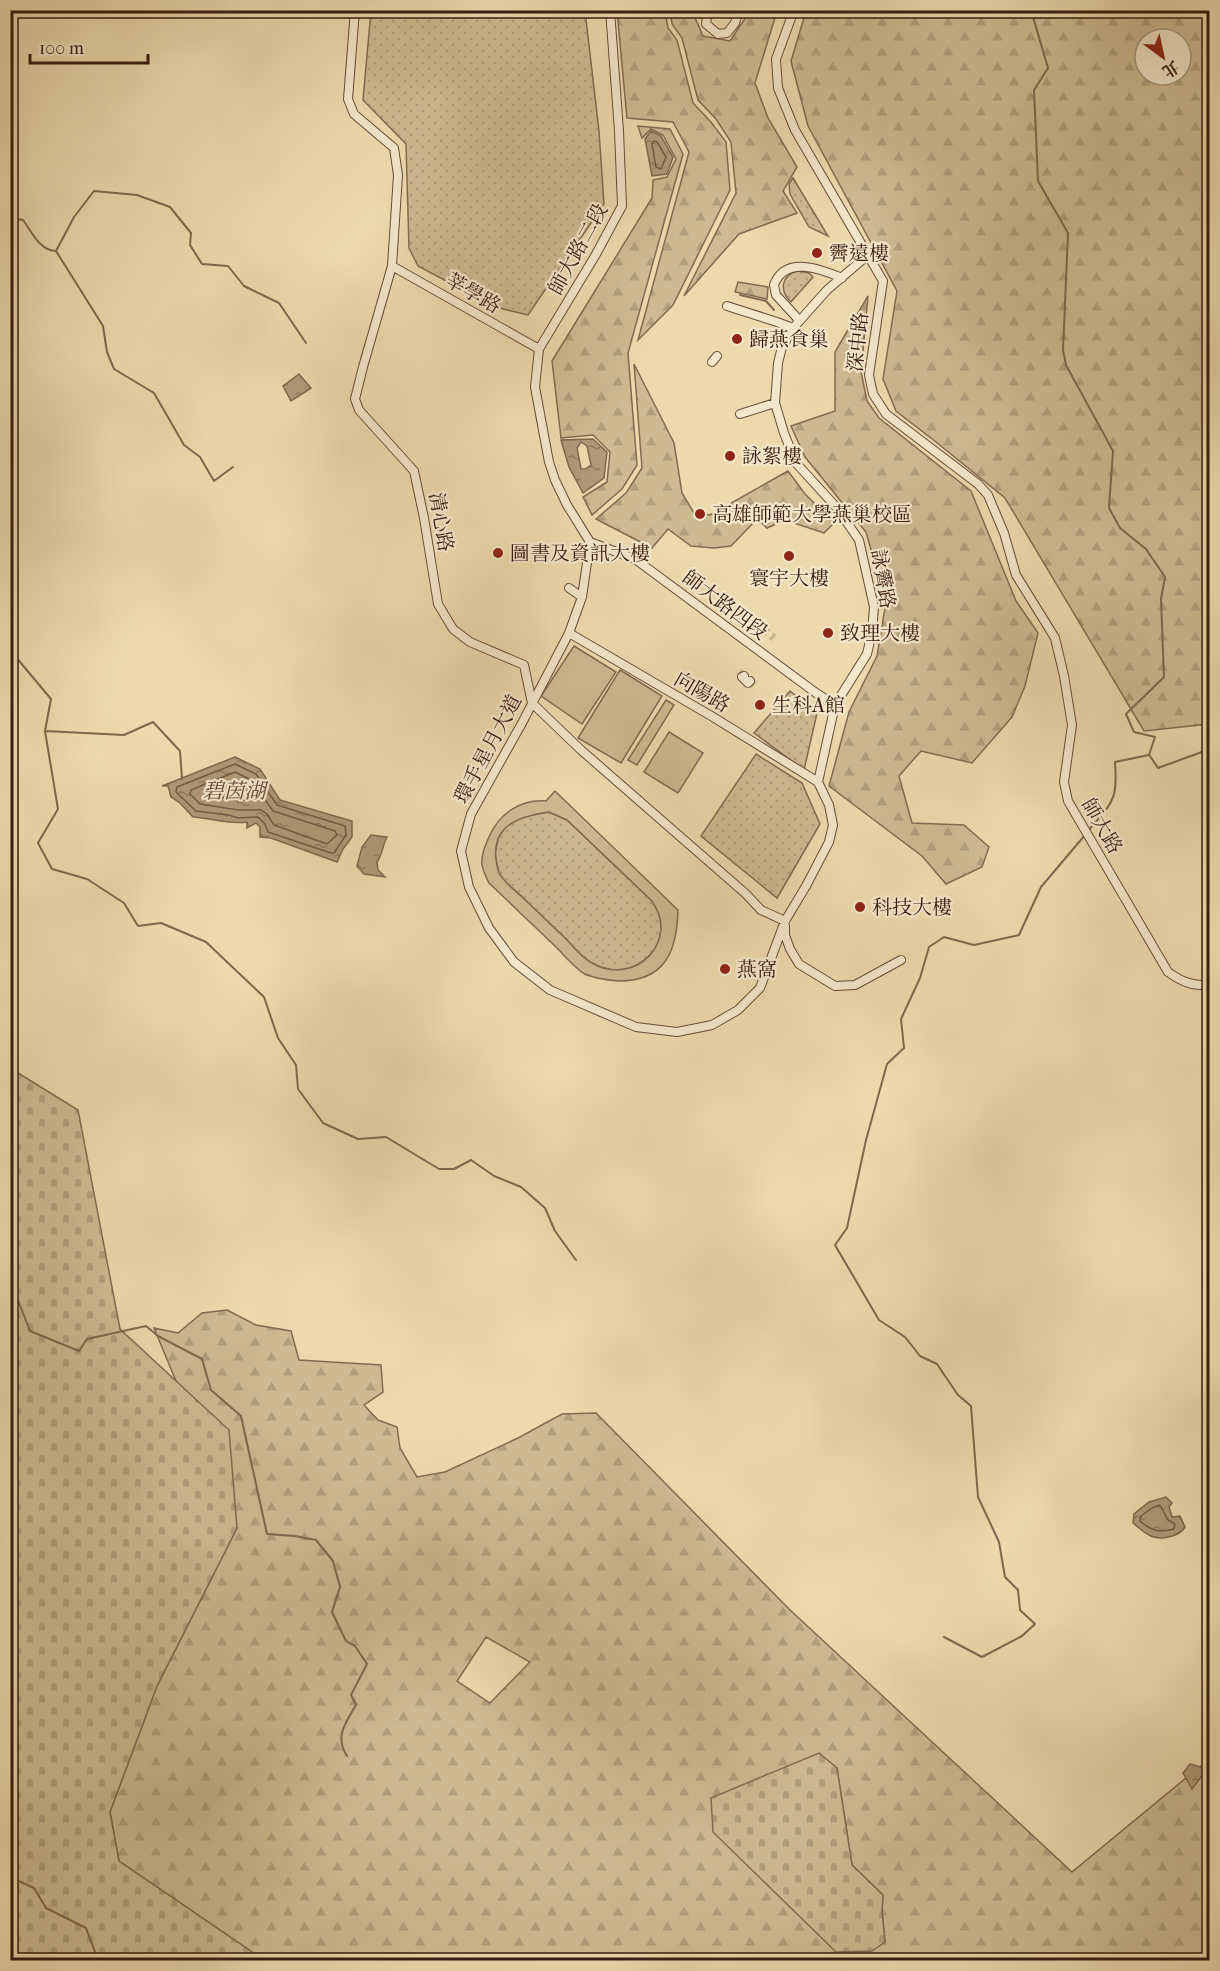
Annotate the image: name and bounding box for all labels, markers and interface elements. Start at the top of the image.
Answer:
scale bar [30,27,148,65]
north arrow [1133,27,1193,87]
text: 100 m [39,38,84,59]
text: 北 [1159,57,1183,81]
street label: 師大路二段 [544,200,612,298]
place label: 霽遠樓 [829,242,889,265]
marker: 霽遠樓 [810,246,824,260]
street label: 莘學路 [441,268,505,318]
street label: 深中路 [843,311,873,373]
place label: 歸燕食巢 [749,328,829,351]
marker: 歸燕食巢 [730,332,744,346]
place label: 詠絮樓 [742,445,802,468]
marker: 詠絮樓 [723,449,737,463]
street label: 清心路 [424,490,458,554]
place label: 高雄師範大學燕巢校區 [712,503,912,526]
marker: 高雄師範大學燕巢校區 [693,507,707,521]
place label: 圖書及資訊大樓 [510,542,650,565]
marker: 圖書及資訊大樓 [491,546,505,560]
street label: 詠霽路 [866,547,900,611]
marker: 寰宇大樓 [782,549,796,563]
street label: 師大路四段 [678,566,772,644]
place label: 寰宇大樓 [749,567,829,590]
place label: 致理大樓 [840,622,920,645]
marker: 致理大樓 [821,626,835,640]
street label: 向陽路 [670,667,734,717]
street label: 環手星月大道 [450,691,526,807]
place label: 生科A館 [772,694,845,717]
marker: 生科A館 [753,698,767,712]
water label: 碧茵湖 [203,779,269,803]
street label: 師大路 [1077,794,1127,858]
place label: 科技大樓 [872,896,952,919]
marker: 科技大樓 [853,900,867,914]
place label: 燕窩 [737,958,777,981]
marker: 燕窩 [718,962,732,976]

